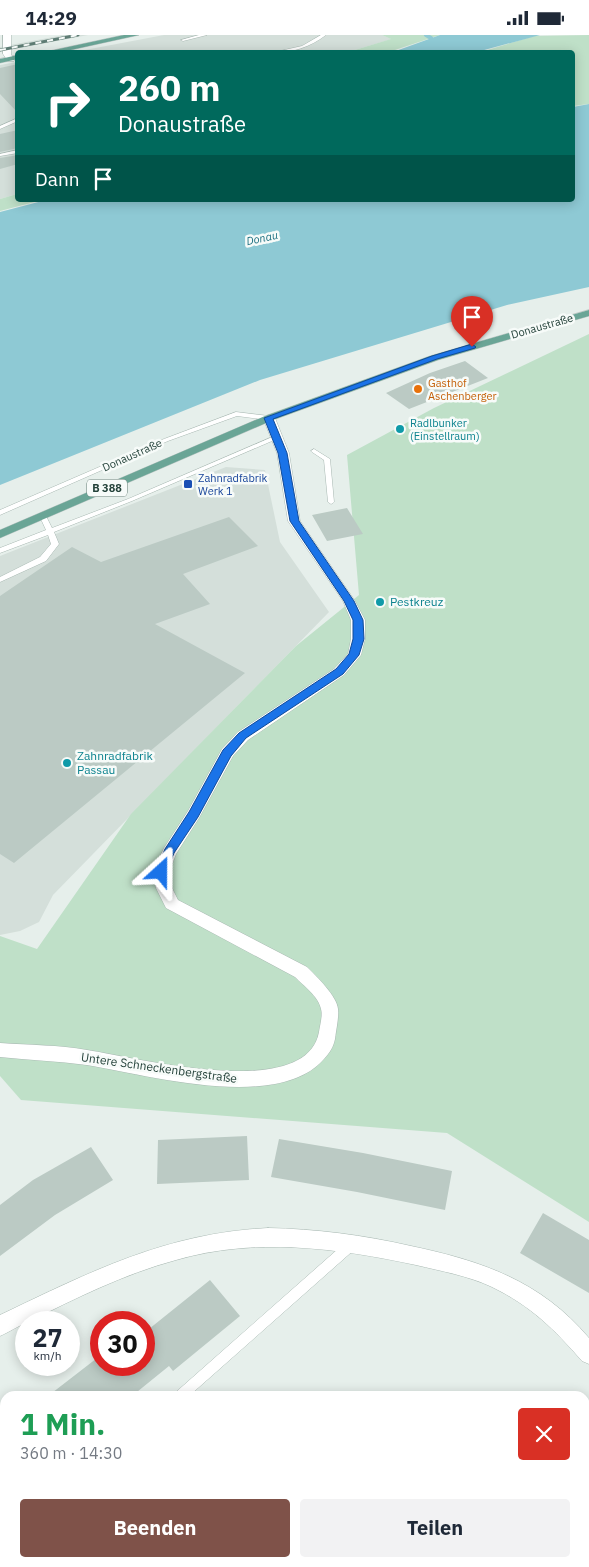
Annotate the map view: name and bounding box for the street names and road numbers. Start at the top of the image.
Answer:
street label: Donaustraße [509,310,575,342]
street label: Donaustraße [100,436,164,474]
road number: B 388 [87,479,127,497]
street label: Untere Schneckenbergstraße [80,1049,238,1086]

